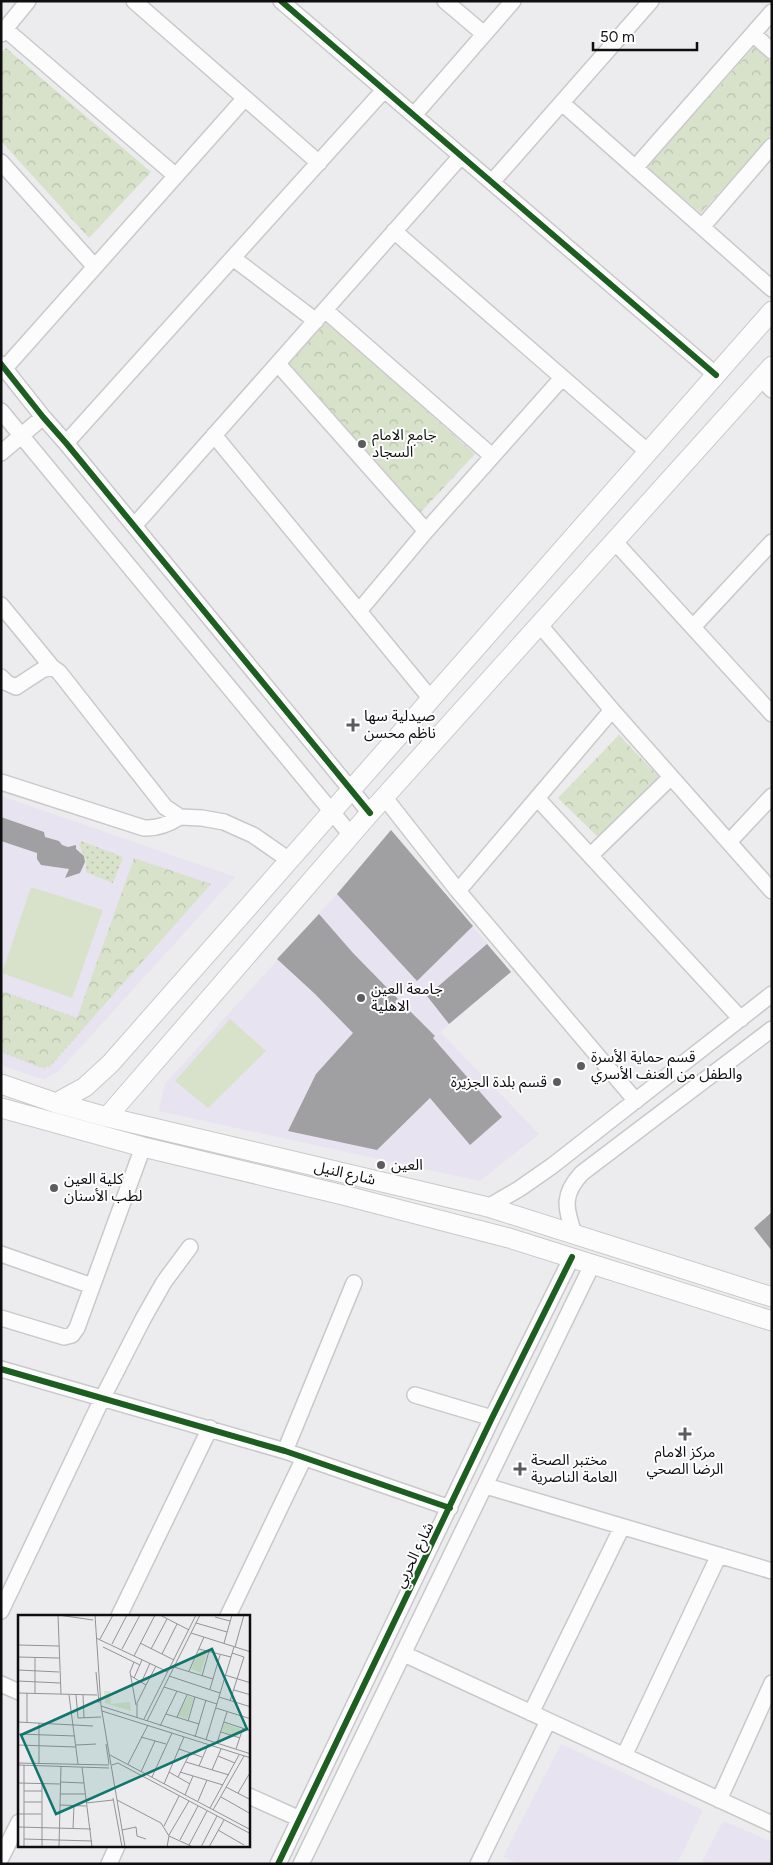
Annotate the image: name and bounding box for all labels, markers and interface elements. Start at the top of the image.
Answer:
scale bar [593,20,697,52]
text: 50 m [600,28,635,46]
place label: جامع الامام السجاد [372,426,437,461]
marker: جامع الامام السجاد [356,438,368,450]
place label: صيدلية سها ناظم محسن [364,707,436,744]
marker: صيدلية سها ناظم محسن [346,718,360,732]
place label: جامعة العين الاهلية [371,980,443,1015]
marker: جامعة العين الاهلية [355,992,367,1004]
place label: قسم حماية الأسرة والطفل من العنف الأسري [591,1048,742,1085]
marker: قسم حماية الأسرة والطفل من العنف الأسري [575,1060,587,1072]
place label: قسم بلدة الجزيرة [451,1073,547,1093]
marker: قسم بلدة الجزيرة [551,1076,563,1088]
place label: العين [391,1156,423,1174]
street label: شارع النيل [312,1157,378,1192]
marker: العين [375,1159,387,1171]
place label: كلية العين لطب الأسنان [64,1170,143,1205]
marker: كلية العين لطب الأسنان [48,1182,60,1194]
marker: مركز الامام الرضا الصحي [678,1427,692,1441]
place label: مركز الامام الرضا الصحي [647,1443,723,1480]
place label: مختبر الصحة العامة الناصرية [531,1451,617,1486]
marker: مختبر الصحة العامة الناصرية [513,1462,527,1476]
street label: شارع الحربي [390,1519,440,1592]
inset map [18,1615,250,1848]

